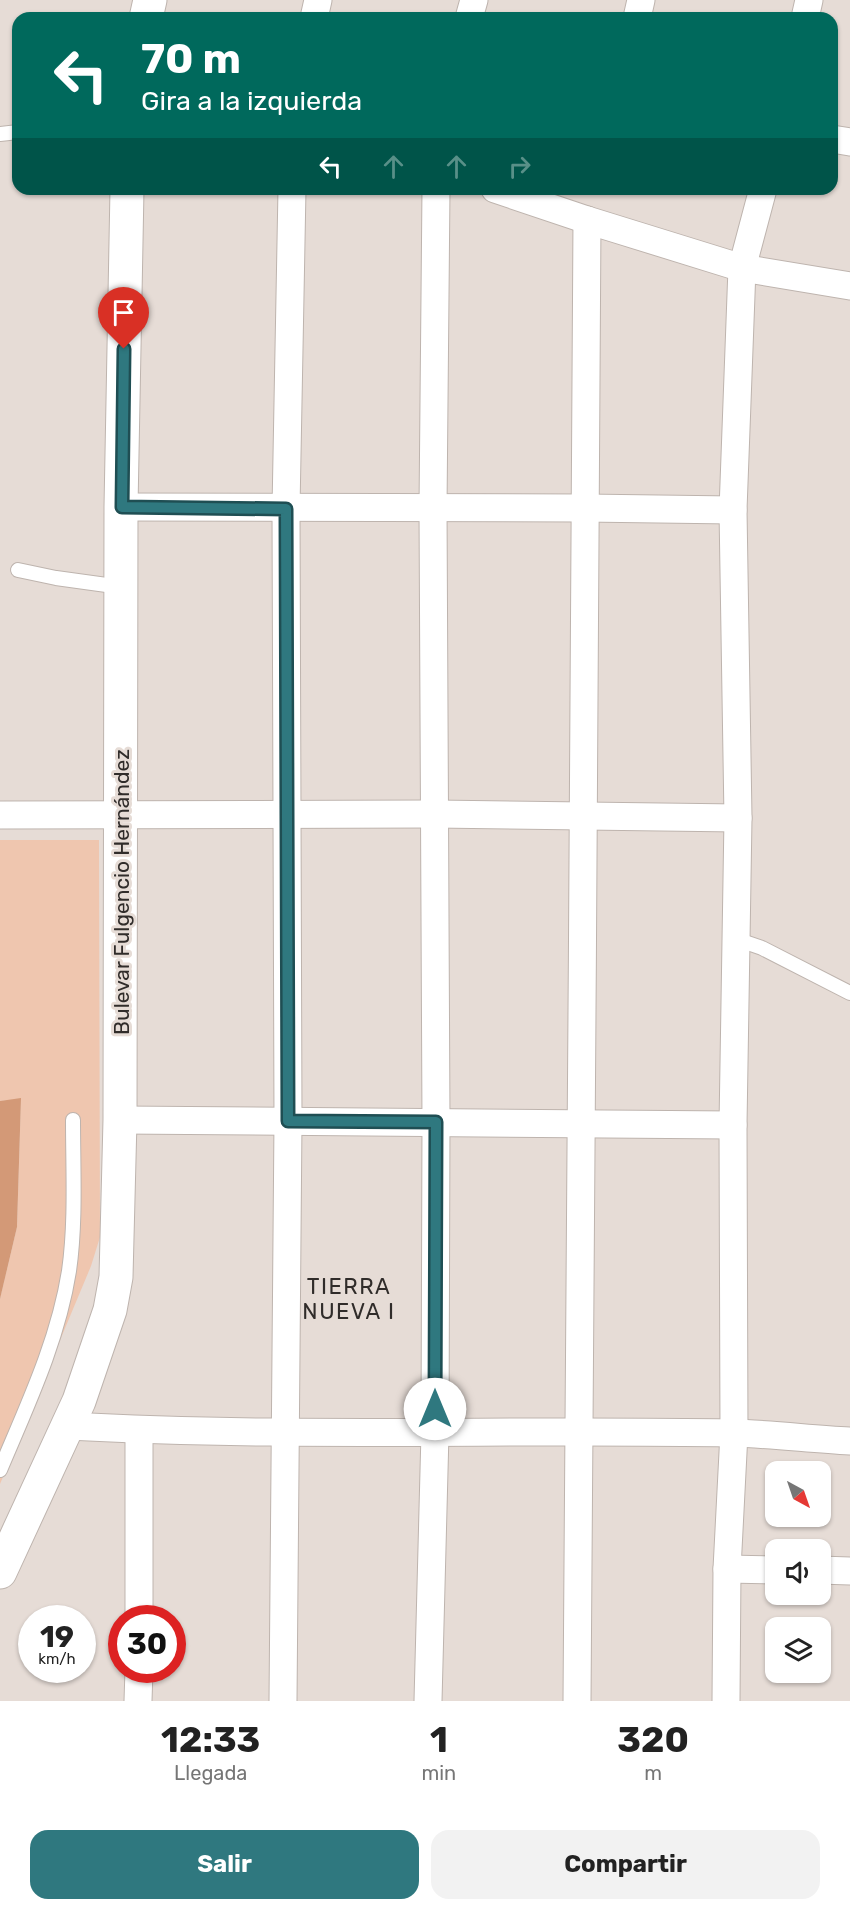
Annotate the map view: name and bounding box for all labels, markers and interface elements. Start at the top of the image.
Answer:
text: 70 m [141,34,241,84]
icon: left [42,36,120,114]
text: Gira a la izquierda [141,85,362,117]
icon: left [314,150,347,183]
icon: ahead [377,150,410,183]
icon: ahead [440,150,473,183]
icon: right [503,150,536,183]
pin [98,287,149,349]
icon: arrive [107,296,140,329]
street label: Bulevar Fulgencio Hernández [109,749,134,1035]
district label: TIERRA NUEVA I [302,1273,396,1325]
position arrow [403,1377,467,1441]
north arrow [765,1461,831,1527]
map controls [765,1461,831,1683]
button: sound [765,1539,831,1605]
speed limit sign: 30 [108,1605,186,1683]
button: layers [765,1617,831,1683]
text: 19 [40,1619,74,1655]
text: km/h [38,1650,76,1668]
text: 12:33 [161,1718,260,1761]
text: 1 [430,1718,448,1761]
text: 320 [617,1718,689,1761]
text: Llegada [174,1761,247,1785]
text: min [421,1761,456,1785]
text: m [644,1761,662,1785]
button: Salir [30,1830,419,1899]
button: Compartir [431,1830,820,1899]

